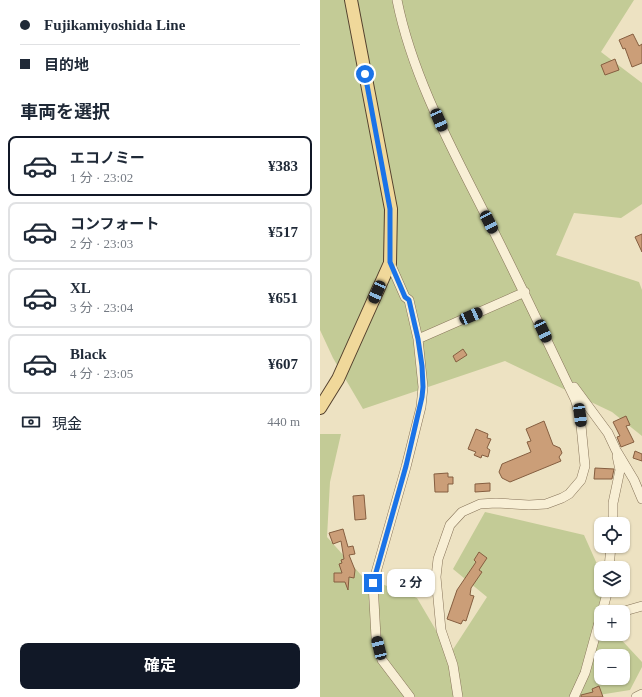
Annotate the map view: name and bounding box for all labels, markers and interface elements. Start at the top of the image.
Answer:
text: Fujikamiyoshida Line [44,17,185,33]
text: 目的地 [44,57,89,73]
route start [356,65,374,83]
text: 車両を選択 [20,102,110,122]
car [429,107,449,133]
icon: car [22,148,58,184]
text: エコノミー [70,150,145,166]
text: ¥383 [268,158,298,174]
text: 1 分 · 23:02 [70,170,133,185]
car [478,209,500,235]
icon: car [22,214,58,250]
text: コンフォート [70,216,160,232]
text: ¥517 [268,224,298,240]
text: 2 分 · 23:03 [70,236,133,251]
car [367,279,387,305]
icon: car [22,280,58,316]
text: XL [70,280,91,296]
text: ¥651 [268,290,298,306]
text: 3 分 · 23:04 [70,300,133,315]
car [458,306,484,326]
car [532,318,554,344]
icon: car [22,346,58,382]
text: Black [70,346,107,362]
text: ¥607 [268,356,298,372]
text: 4 分 · 23:05 [70,366,133,381]
car [573,402,587,428]
icon: cash [20,411,42,433]
text: 440 m [267,414,300,429]
text: 現金 [52,416,82,432]
map controls [594,517,630,685]
button: locate [594,517,630,553]
button: layers [594,561,630,597]
callout: 2 分 [387,569,435,597]
route end [364,574,382,592]
text: 2 分 [400,575,422,590]
button: + [594,605,630,641]
car [370,635,388,661]
button: 確定 [20,643,300,689]
button: − [594,649,630,685]

